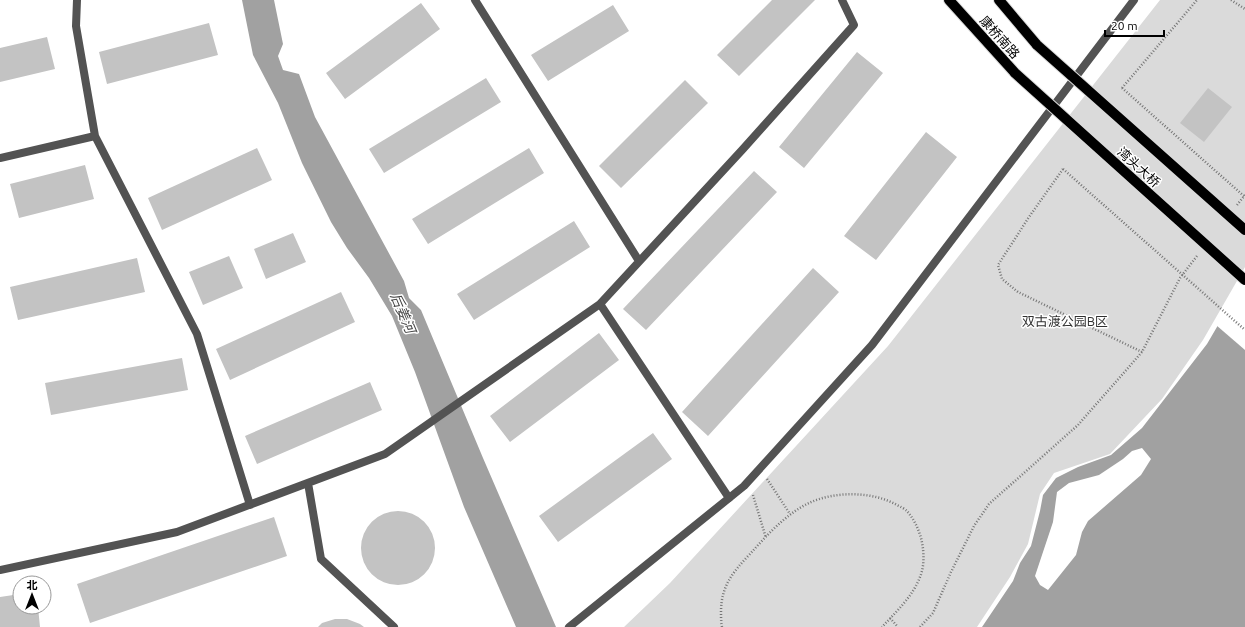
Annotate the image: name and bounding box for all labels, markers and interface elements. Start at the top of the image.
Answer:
scale bar [1105,12,1164,38]
street label: 康桥南路 [977,13,1023,61]
text: 20 m [1111,19,1138,32]
street label: 湾头大桥 [1115,144,1163,190]
water label: 后姜河 [387,291,420,338]
park label: 双古渡公园B区 [1022,314,1108,328]
north arrow [12,575,52,615]
text: 北 [27,579,38,591]

